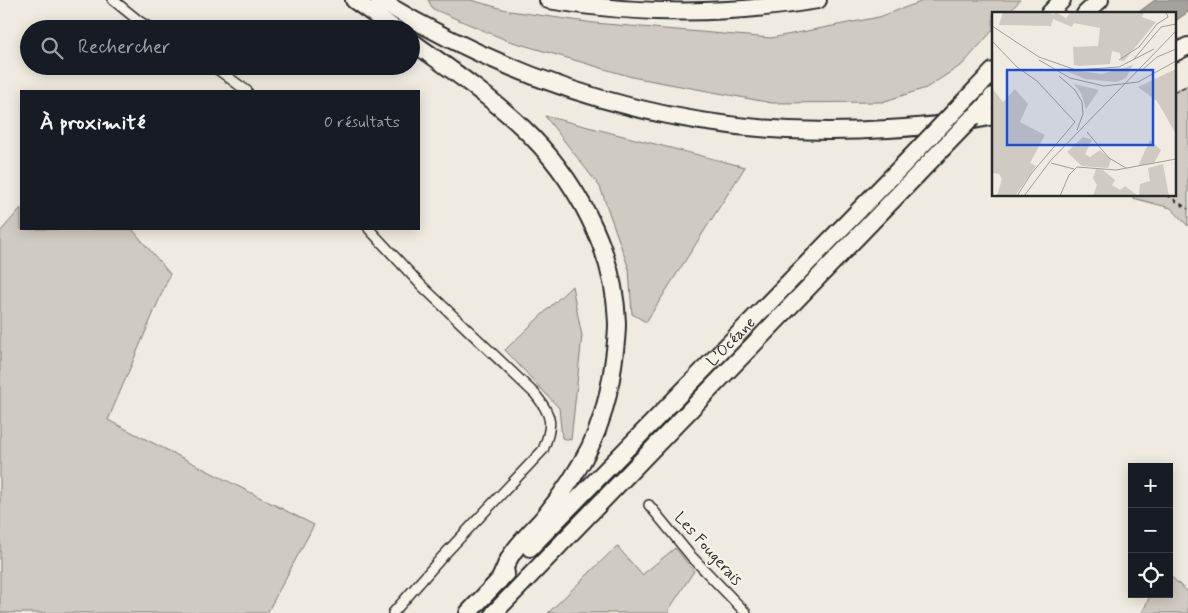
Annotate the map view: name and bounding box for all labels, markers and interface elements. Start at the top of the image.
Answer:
inset map [992,12,1176,196]
search box [20,20,420,75]
icon: search [38,34,66,62]
text: Rechercher [78,35,170,60]
text: À proximité [40,109,146,137]
text: 0 résultats [324,112,400,133]
street label: L’Océane [702,312,760,371]
map controls [1128,463,1173,598]
button: + [1128,463,1173,508]
street label: Les Fougerais [669,508,747,590]
button: − [1128,508,1173,553]
button: locate [1128,553,1173,598]

